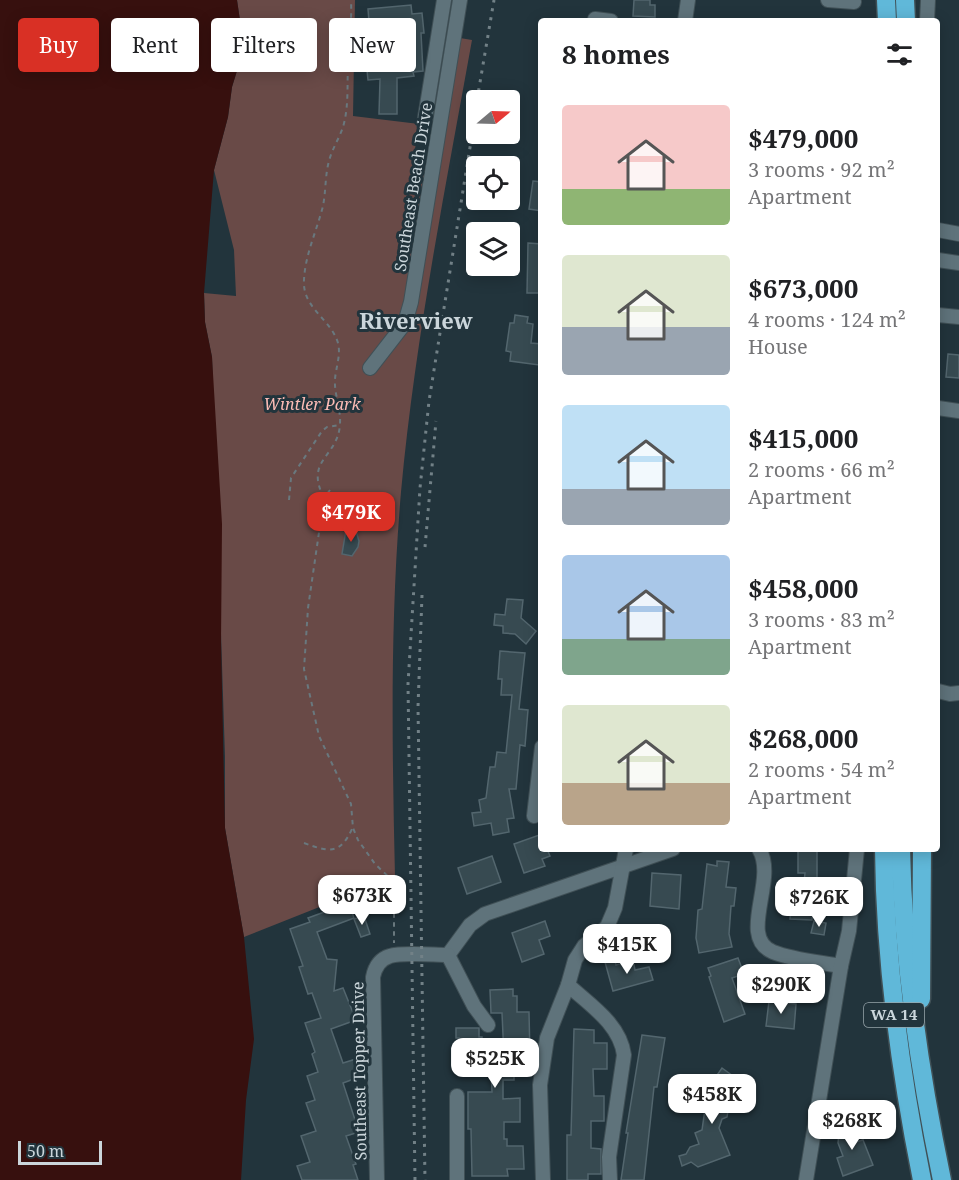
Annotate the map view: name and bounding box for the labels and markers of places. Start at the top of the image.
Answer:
pin: $479K [309,492,393,543]
pin: $673K [320,875,404,926]
pin: $726K [777,877,861,928]
pin: $415K [585,924,669,975]
pin: $290K [739,964,823,1015]
pin: $525K [453,1038,537,1089]
pin: $458K [670,1074,754,1125]
pin: $268K [810,1100,894,1151]

